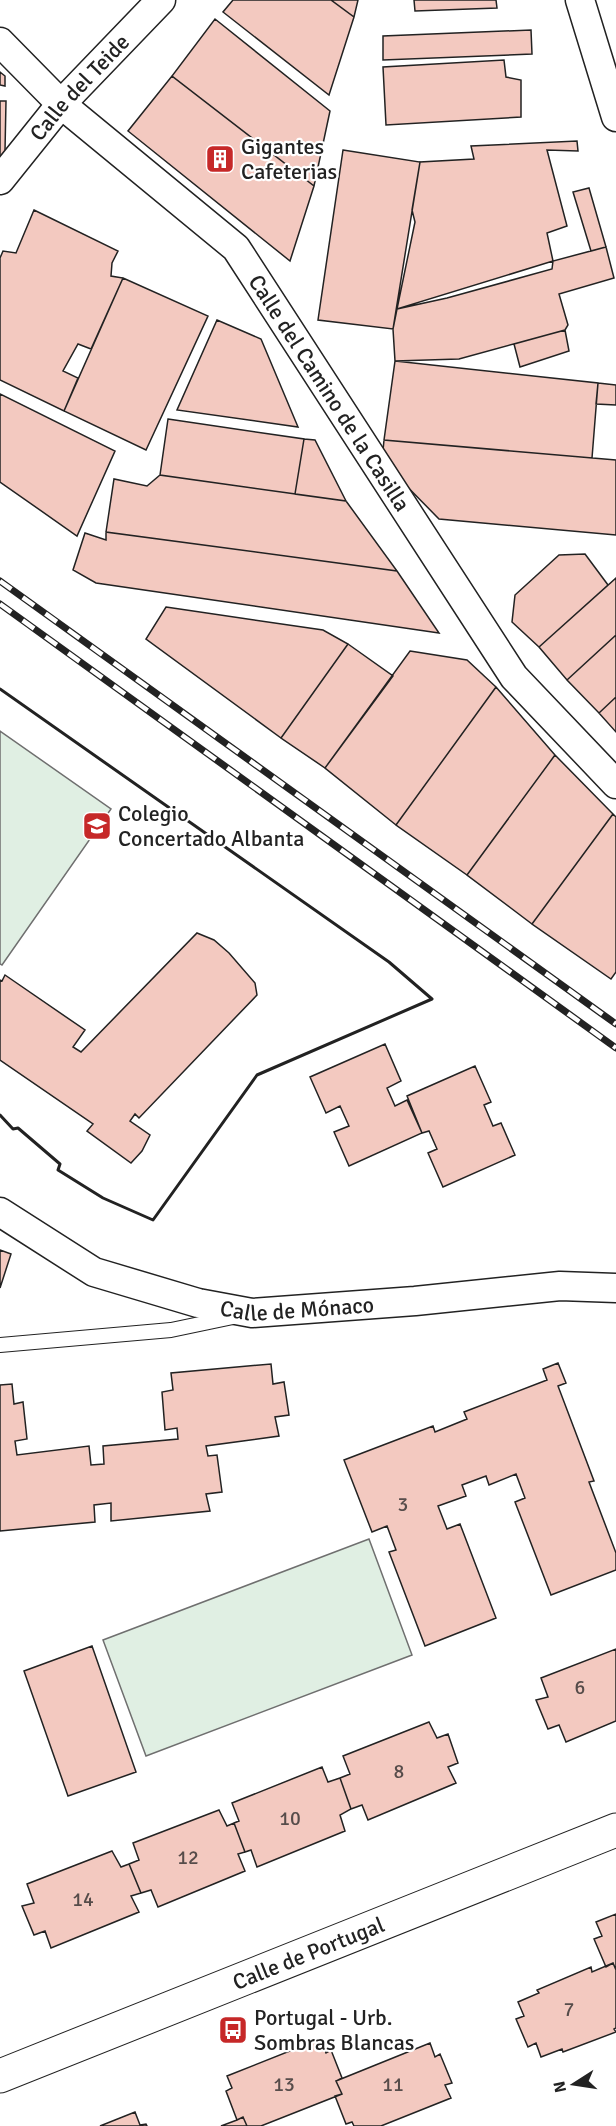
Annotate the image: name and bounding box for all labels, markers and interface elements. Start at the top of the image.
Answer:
street label: Calle del Teide [23,28,135,146]
place label: Gigantes Cafeterias [241,133,337,185]
building icon: Gigantes Cafeterias [204,143,236,175]
street label: Calle del Camino de la Casilla [243,269,416,516]
place label: Colegio Concertado Albanta [118,800,304,852]
school or university icon: Colegio Concertado Albanta [81,810,113,842]
street label: Calle de Mónaco [218,1291,375,1327]
house number: 3 [398,1492,408,1517]
house number: 6 [575,1675,585,1700]
house number: 8 [394,1759,404,1784]
house number: 10 [279,1806,301,1831]
house number: 12 [177,1845,199,1870]
house number: 14 [72,1887,94,1912]
street label: Calle de Portugal [229,1910,388,1995]
house number: 7 [564,1997,574,2022]
place label: Portugal - Urb. Sombras Blancas [254,2004,414,2056]
bus stop icon: Portugal - Urb. Sombras Blancas [217,2014,249,2046]
north arrow [544,2054,604,2114]
house number: 13 [273,2072,295,2097]
house number: 11 [382,2072,404,2097]
text: N [549,2079,571,2094]

